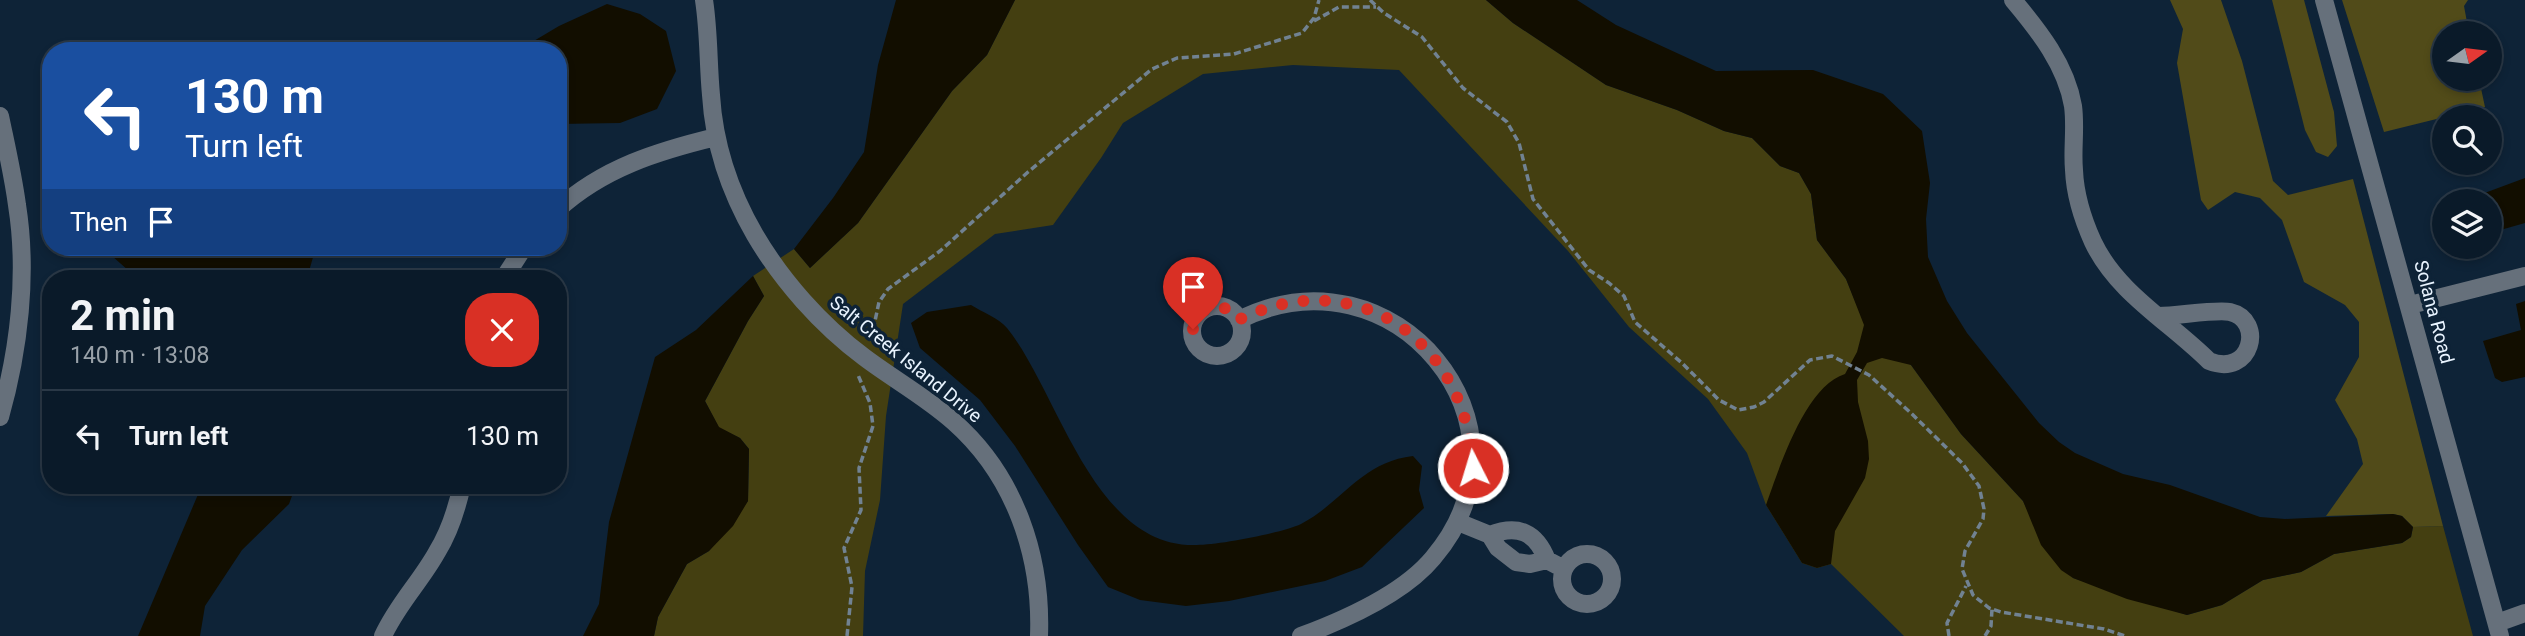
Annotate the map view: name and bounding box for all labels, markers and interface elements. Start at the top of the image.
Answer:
north arrow [2432,21,2502,91]
map controls [2432,21,2502,259]
text: 130 m [185,68,324,125]
icon: left [70,70,161,161]
button: search [2432,105,2502,175]
text: Turn left [185,127,303,165]
button: layers [2432,189,2502,259]
icon: arrive [142,203,180,241]
text: Then [70,207,128,237]
pin [1163,257,1223,329]
street label: Solana Road [2409,258,2459,366]
icon: arrive [1174,268,1212,306]
text: 2 min [70,291,176,340]
street label: Salt Creek Island Drive [825,291,987,427]
button: close [465,293,539,367]
text: 140 m · 13:08 [70,342,209,369]
icon: left [70,417,108,455]
text: Turn left [129,421,228,451]
text: 130 m [466,421,539,451]
position arrow [1436,431,1510,505]

